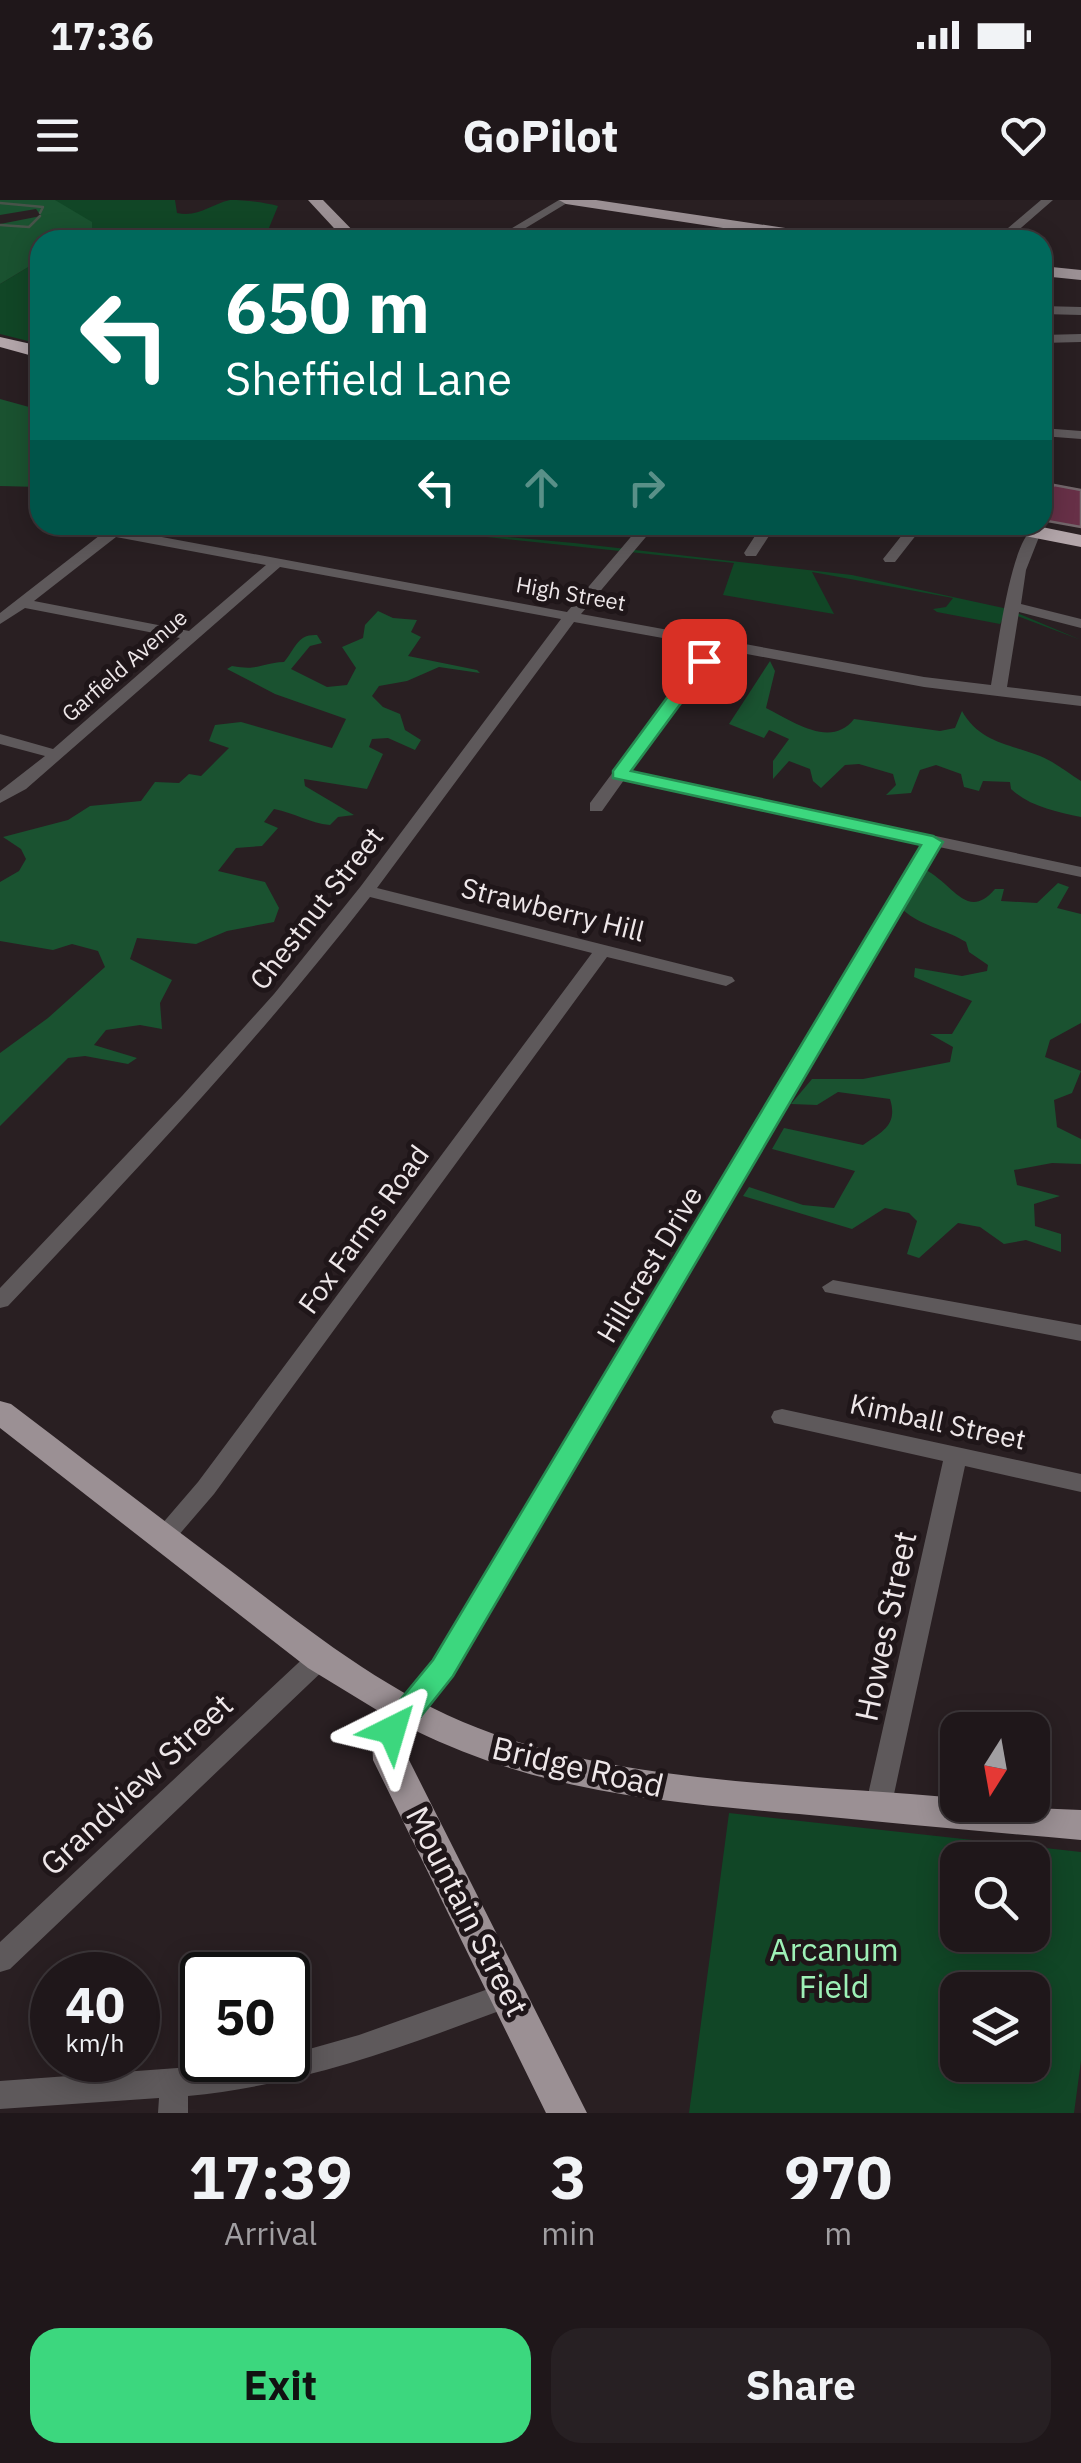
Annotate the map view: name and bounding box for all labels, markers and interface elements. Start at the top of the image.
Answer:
text: 17:36 [50,11,154,60]
text: GoPilot [462,106,619,164]
icon: menu [30,108,85,163]
icon: heart [996,108,1051,163]
text: 650 m [225,261,430,352]
icon: left [60,270,190,400]
text: Sheffield Lane [225,349,512,407]
icon: left [409,460,464,515]
icon: ahead [514,460,569,515]
icon: right [619,460,674,515]
street label: High Street [514,569,628,617]
street label: Garfield Avenue [55,603,193,727]
pin [662,619,747,704]
icon: arrive [677,634,732,689]
street label: Chestnut Street [241,819,391,997]
street label: Strawberry Hill [458,868,648,950]
street label: Fox Farms Road [289,1137,437,1321]
street label: Hillcrest Drive [588,1179,710,1349]
street label: Kimball Street [847,1384,1029,1458]
street label: Howes Street [844,1527,926,1725]
position arrow [340,1678,444,1782]
street label: Grandview Street [31,1684,241,1884]
north arrow [940,1712,1050,1822]
map controls [940,1712,1050,2082]
street label: Bridge Road [488,1726,668,1806]
street label: Mountain Street [397,1799,539,2023]
button: search [940,1842,1050,1952]
park label: Arcanum Field [769,1928,899,2007]
speed limit sign: 50 [180,1952,310,2082]
text: 40 [65,1972,125,2037]
button: layers [940,1972,1050,2082]
text: km/h [66,2026,124,2059]
text: 17:39 [189,2137,353,2216]
text: 3 [550,2137,586,2216]
text: 970 [784,2137,892,2216]
text: Arrival [224,2212,317,2254]
text: min [541,2212,595,2254]
text: m [824,2212,852,2254]
button: Exit [30,2328,531,2443]
button: Share [551,2328,1051,2443]

